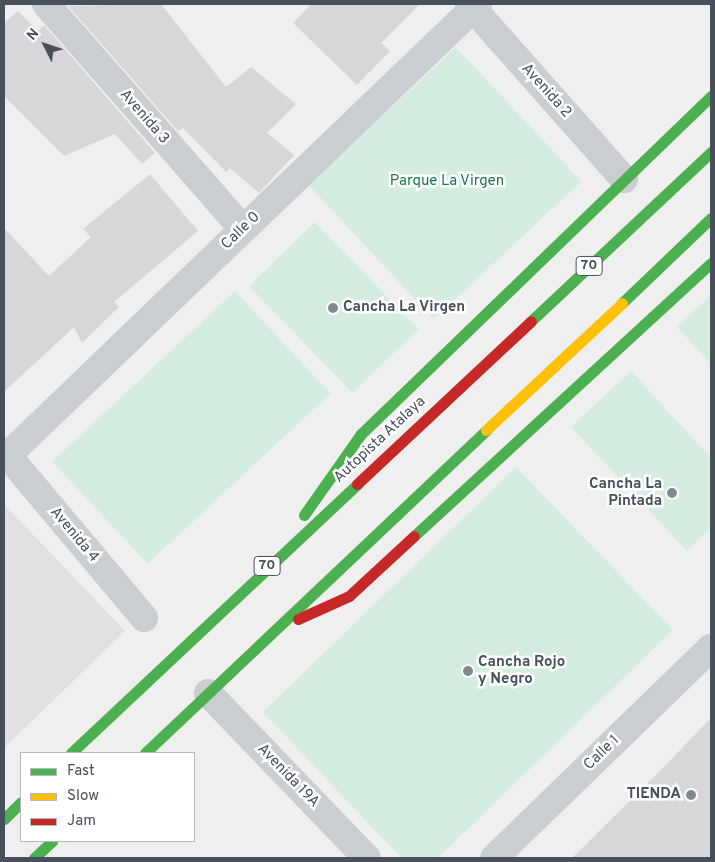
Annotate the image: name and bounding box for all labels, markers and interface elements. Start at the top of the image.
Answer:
north arrow [20,20,70,70]
text: N [24,25,43,44]
street label: Avenida 2 [517,60,575,122]
street label: Avenida 3 [115,86,173,148]
park label: Parque La Virgen [390,173,504,191]
street label: Calle 0 [218,208,264,254]
road number: 70 [575,255,603,278]
place label: Cancha La Virgen [343,299,466,317]
marker: Cancha La Virgen [327,302,339,314]
street label: Autopista Atalaya [330,393,430,487]
place label: Cancha La Pintada [589,475,662,510]
marker: Cancha La Pintada [666,487,678,499]
street label: Avenida 4 [46,504,102,566]
road number: 70 [253,554,281,578]
place label: Cancha Rojo y Negro [478,653,565,688]
marker: Cancha Rojo y Negro [462,665,474,677]
street label: Calle 1 [580,732,624,774]
street label: Avenida 19A [253,740,323,812]
legend [20,752,195,842]
text: Fast [67,762,95,781]
place label: TIENDA [627,786,681,804]
text: Slow [67,787,99,806]
marker: TIENDA [685,789,697,801]
text: Jam [67,812,96,831]

